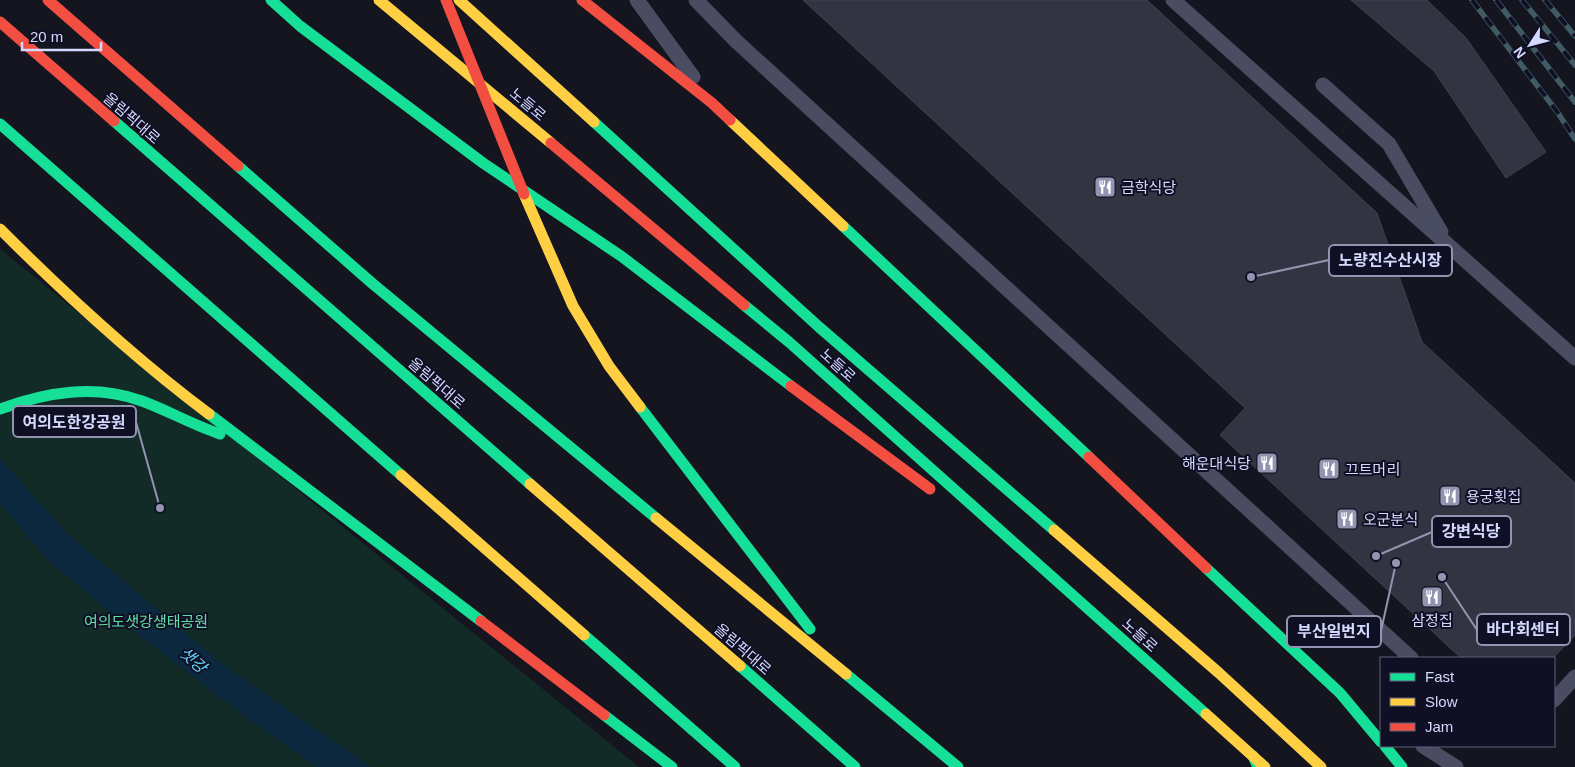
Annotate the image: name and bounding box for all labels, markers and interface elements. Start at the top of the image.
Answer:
scale bar [22,20,101,52]
north arrow [1505,20,1555,70]
text: 20 m [30,28,63,45]
text: N [1510,44,1529,61]
street label: 노들로 [507,84,549,124]
street label: 올림픽대로 [100,89,164,147]
restaurant icon: 금학식당 [1093,175,1117,199]
place label: 금학식당 [1121,179,1176,196]
callout: 노량진수산시장 [1329,245,1452,276]
text: 노량진수산시장 [1338,252,1442,269]
street label: 노들로 [817,345,859,385]
street label: 올림픽대로 [405,354,469,412]
callout: 여의도한강공원 [13,406,136,437]
text: 여의도한강공원 [22,413,126,431]
restaurant icon: 해운대식당 [1255,451,1279,475]
place label: 해운대식당 [1182,455,1251,472]
restaurant icon: 끄트머리 [1317,457,1341,481]
place label: 끄트머리 [1345,461,1400,478]
restaurant icon: 용궁횟집 [1438,484,1462,508]
place label: 용궁횟집 [1466,488,1521,505]
restaurant icon: 오군분식 [1335,507,1359,531]
place label: 오군분식 [1363,511,1418,528]
callout: 강변식당 [1432,516,1511,547]
text: 강변식당 [1442,523,1501,540]
restaurant icon: 삼정집 [1420,585,1444,609]
place label: 삼정집 [1411,612,1453,629]
park label: 여의도샛강생태공원 [84,613,208,630]
callout: 바다회센터 [1477,614,1570,645]
street label: 노들로 [1119,615,1161,655]
callout: 부산일번지 [1287,616,1381,647]
street label: 올림픽대로 [711,620,775,678]
text: 바다회센터 [1486,621,1560,638]
text: 부산일번지 [1297,623,1371,640]
water label: 샛강 [176,644,211,678]
legend [1380,657,1555,747]
text: Fast [1425,668,1455,685]
text: Slow [1425,693,1458,710]
text: Jam [1425,718,1453,735]

